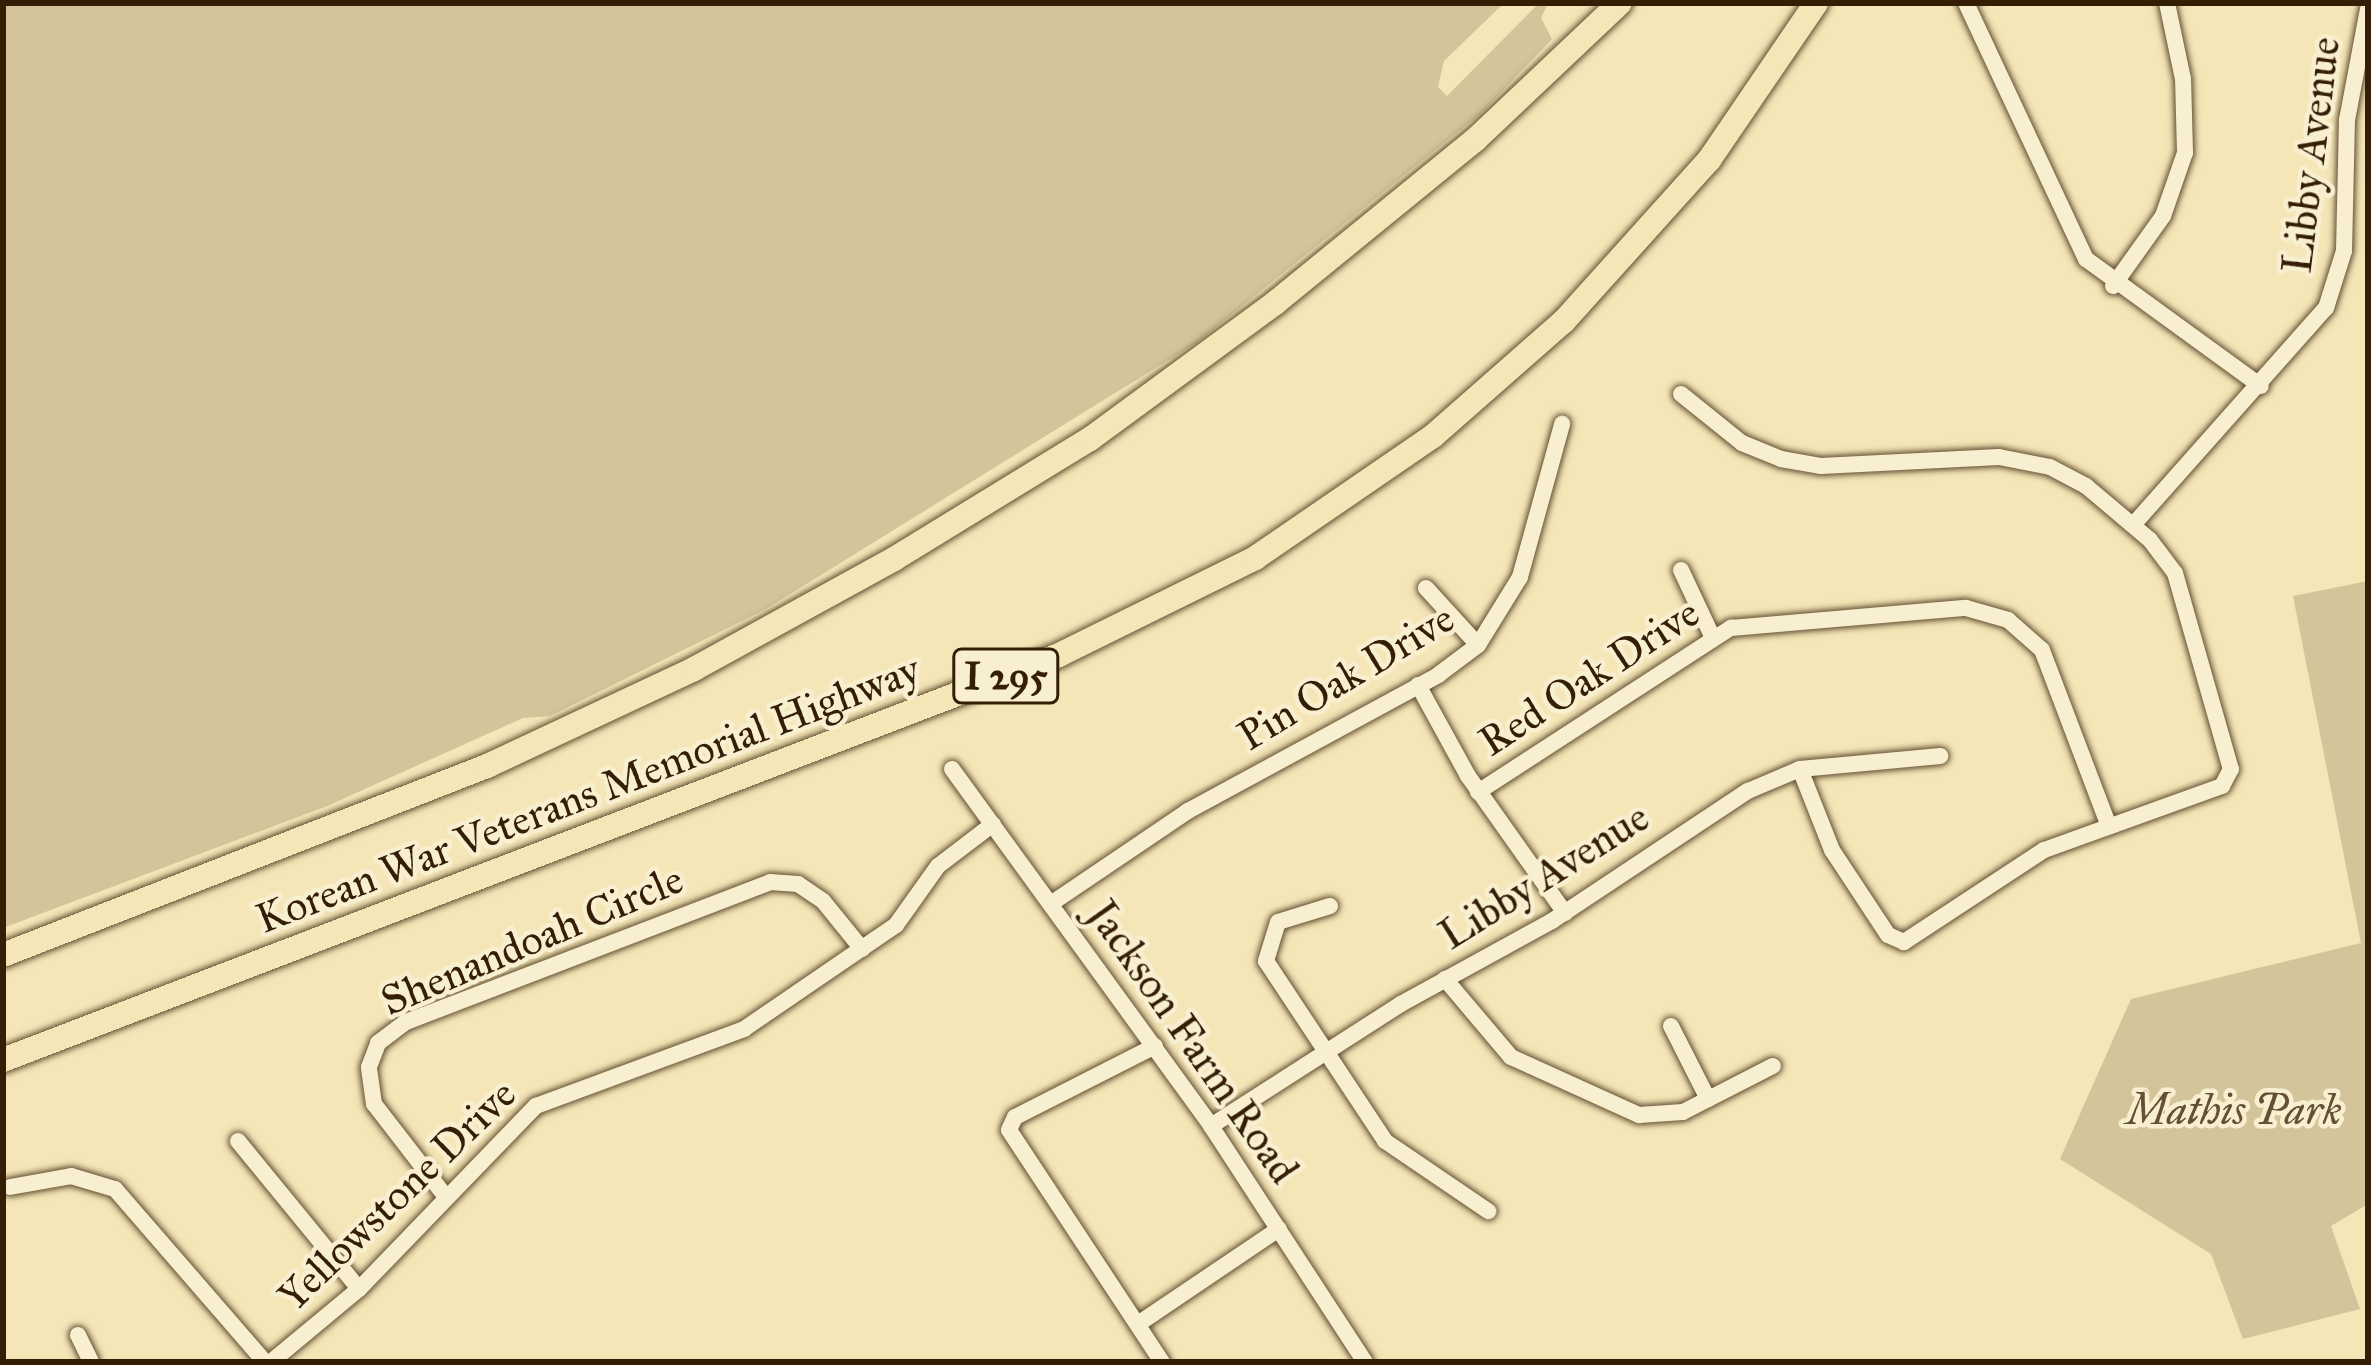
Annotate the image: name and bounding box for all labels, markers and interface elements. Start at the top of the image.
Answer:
street label: Libby Avenue [2272,34,2350,276]
street label: Red Oak Drive [1469,587,1709,767]
street label: Pin Oak Drive [1229,593,1463,761]
road number: I 295 [952,643,1060,709]
street label: Korean War Veterans Memorial Highway [249,644,927,944]
street label: Libby Avenue [1430,792,1658,960]
street label: Shenandoah Circle [374,854,690,1026]
street label: Jackson Farm Road [1077,891,1309,1193]
street label: Yellowstone Drive [268,1069,526,1321]
park label: Mathis Park [2126,1085,2342,1135]

